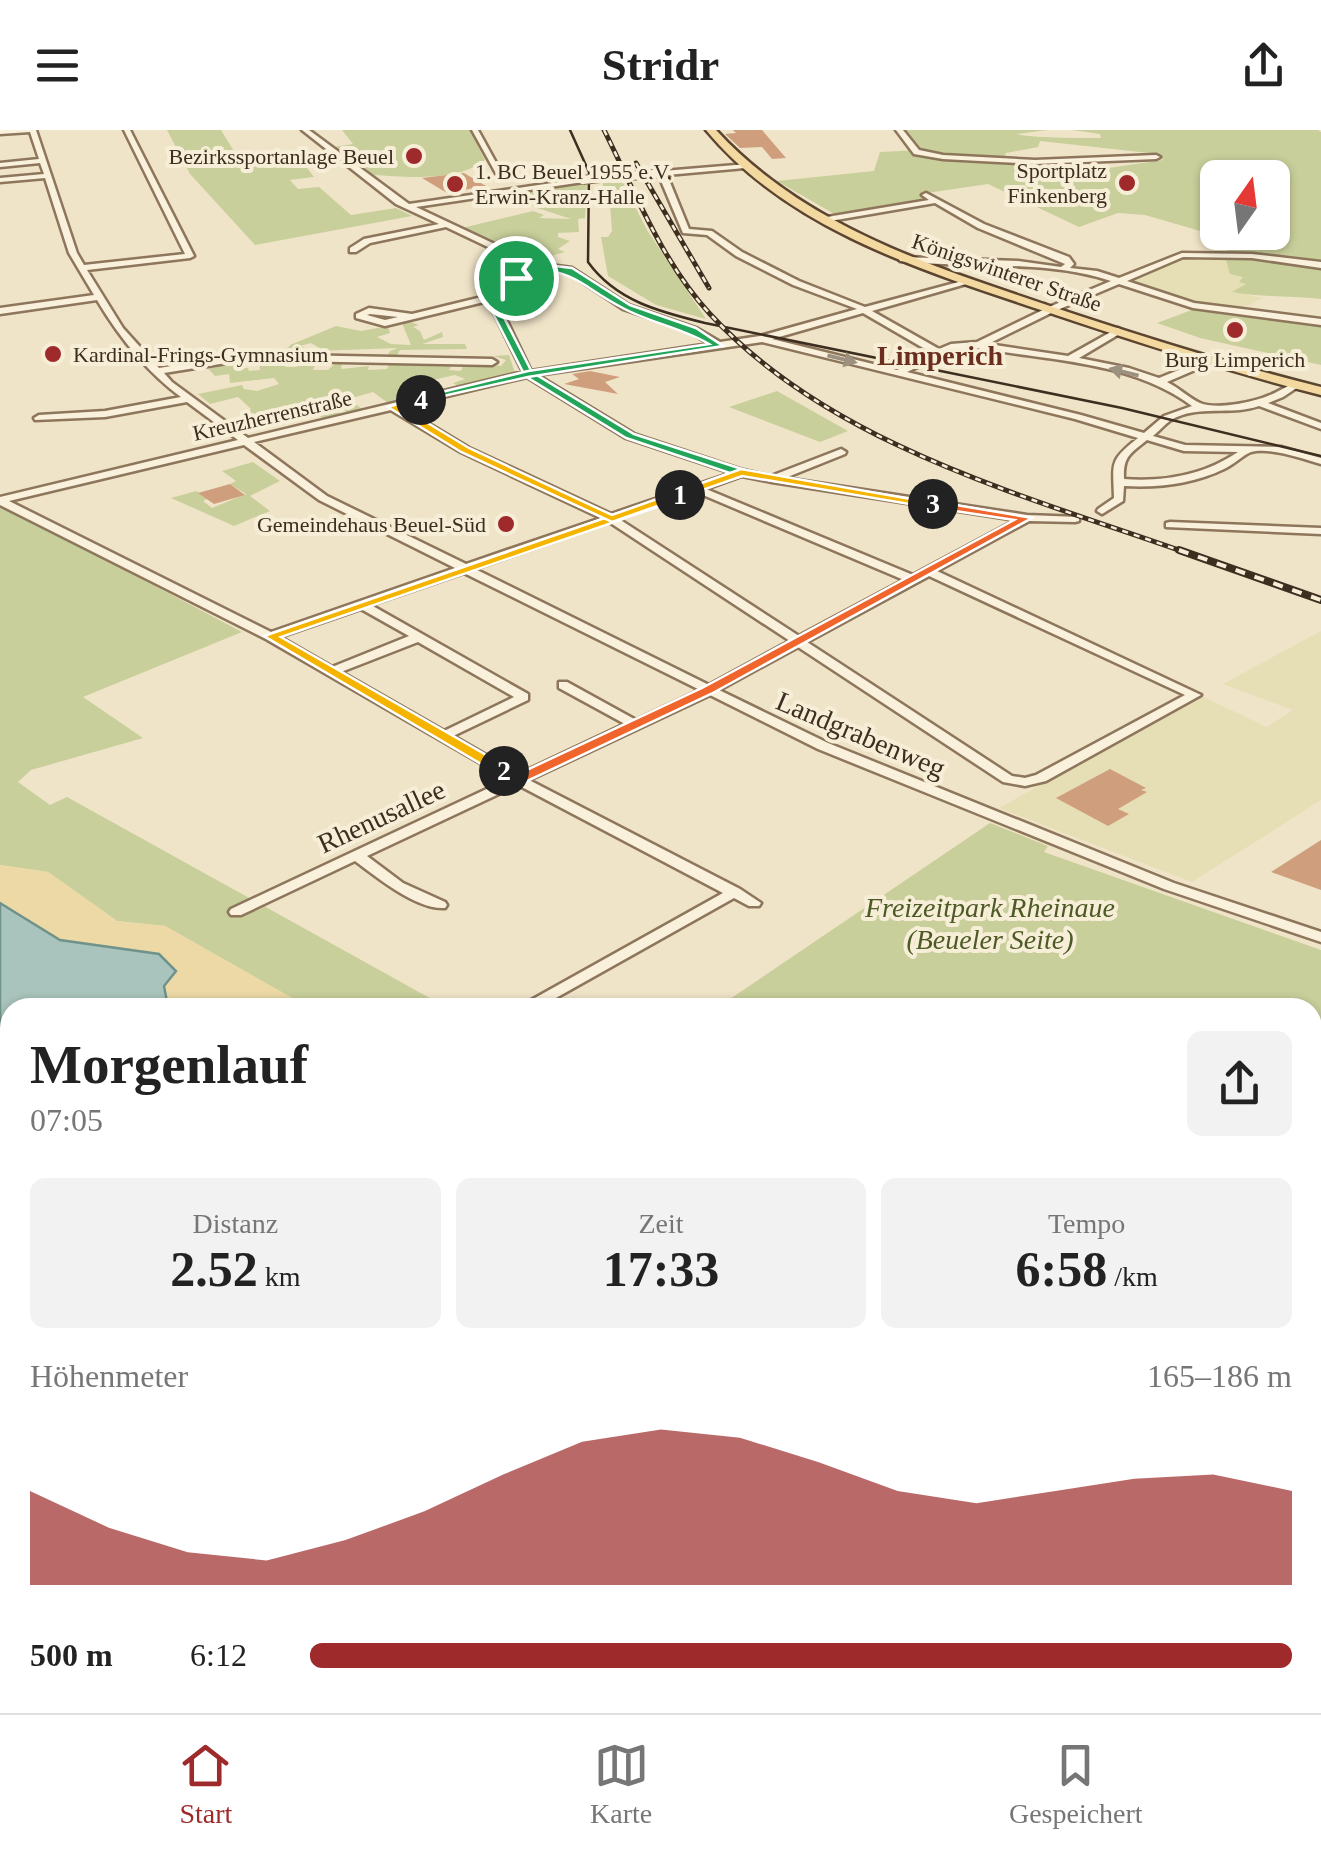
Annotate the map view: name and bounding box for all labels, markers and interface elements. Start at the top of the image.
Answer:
icon: menu [30,38,85,93]
icon: share [1236,38,1291,93]
text: Stridr [602,40,719,90]
place label: Bezirkssportanlage Beuel [169,144,394,169]
marker: Bezirkssportanlage Beuel [403,145,425,167]
place label: Sportplatz Finkenberg [1007,158,1107,208]
place label: 1. BC Beuel 1955 e.V. Erwin-Kranz-Halle [475,159,672,209]
north arrow [1200,160,1290,250]
map controls [1200,160,1290,250]
marker: Sportplatz Finkenberg [1116,172,1138,194]
marker: 1. BC Beuel 1955 e.V. Erwin-Kranz-Halle [444,173,466,195]
street label: Königswinterer Straße [909,228,1105,317]
pin [474,236,559,321]
icon: arrive [489,251,544,306]
marker: Burg Limperich [1224,319,1246,341]
district label: Limperich [877,340,1003,371]
place label: Kardinal-Frings-Gymnasium [73,342,328,367]
marker: Kardinal-Frings-Gymnasium [42,343,64,365]
place label: Burg Limperich [1165,347,1305,372]
one-way arrow [827,351,858,367]
one-way arrow [1108,364,1139,379]
pin: 4 [396,375,446,425]
text: 4 [414,384,428,415]
street label: Kreuzherrenstraße [190,385,354,446]
pin: 1 [655,470,705,520]
text: 1 [673,479,687,510]
pin: 3 [908,479,958,529]
text: 3 [926,488,940,519]
place label: Gemeindehaus Beuel-Süd [257,512,486,537]
marker: Gemeindehaus Beuel-Süd [495,513,517,535]
street label: Landgrabenweg [772,685,950,784]
pin: 2 [479,746,529,796]
text: 2 [497,755,511,786]
street label: Rhenusallee [313,773,450,859]
park label: Freizeitpark Rheinaue (Beueler Seite) [864,892,1115,955]
button: share [1187,1031,1292,1136]
text: Morgenlauf [30,1034,308,1095]
text: 07:05 [30,1102,103,1138]
text: Distanz [193,1208,278,1239]
text: Zeit [638,1208,684,1239]
text: Tempo [1048,1208,1125,1239]
text: 2.52 [170,1241,258,1297]
text: 17:33 [603,1241,719,1297]
text: 6:58 [1016,1241,1107,1297]
text: km [258,1261,300,1292]
text: /km [1107,1261,1158,1292]
text: Höhenmeter [30,1358,188,1394]
text: 165–186 m [1147,1358,1292,1394]
text: 500 m [30,1637,113,1673]
text: 6:12 [190,1637,247,1673]
tab: Start [178,1738,233,1830]
tab: Karte [590,1738,652,1830]
tab: Gespeichert [1009,1738,1143,1830]

